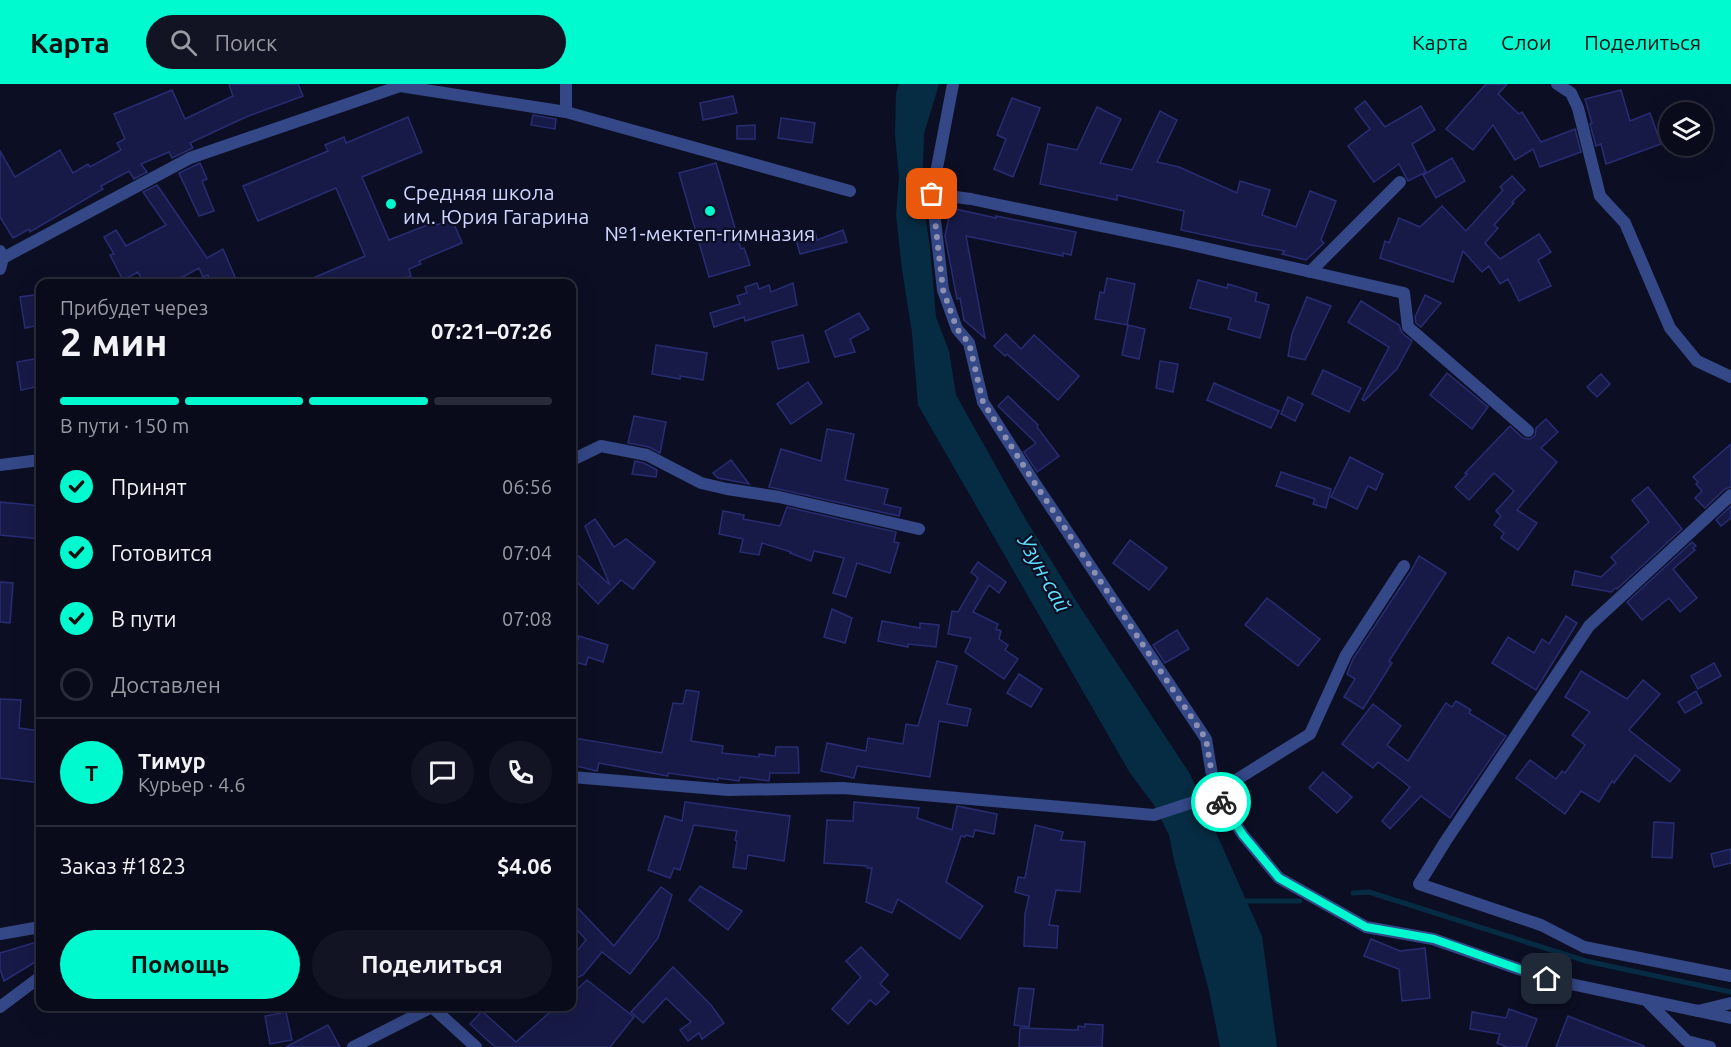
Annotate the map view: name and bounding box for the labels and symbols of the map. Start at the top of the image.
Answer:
pin [906,168,957,219]
place label: Средняя школа им. Юрия Гагарина [403,180,589,228]
marker: Средняя школа им. Юрия Гагарина [384,197,398,211]
marker: №1-мектеп-гимназия [703,204,717,218]
place label: №1-мектеп-гимназия [605,221,815,245]
water label: Узун-сай [1013,529,1076,616]
courier [1191,772,1251,832]
pin [1521,953,1572,1004]

